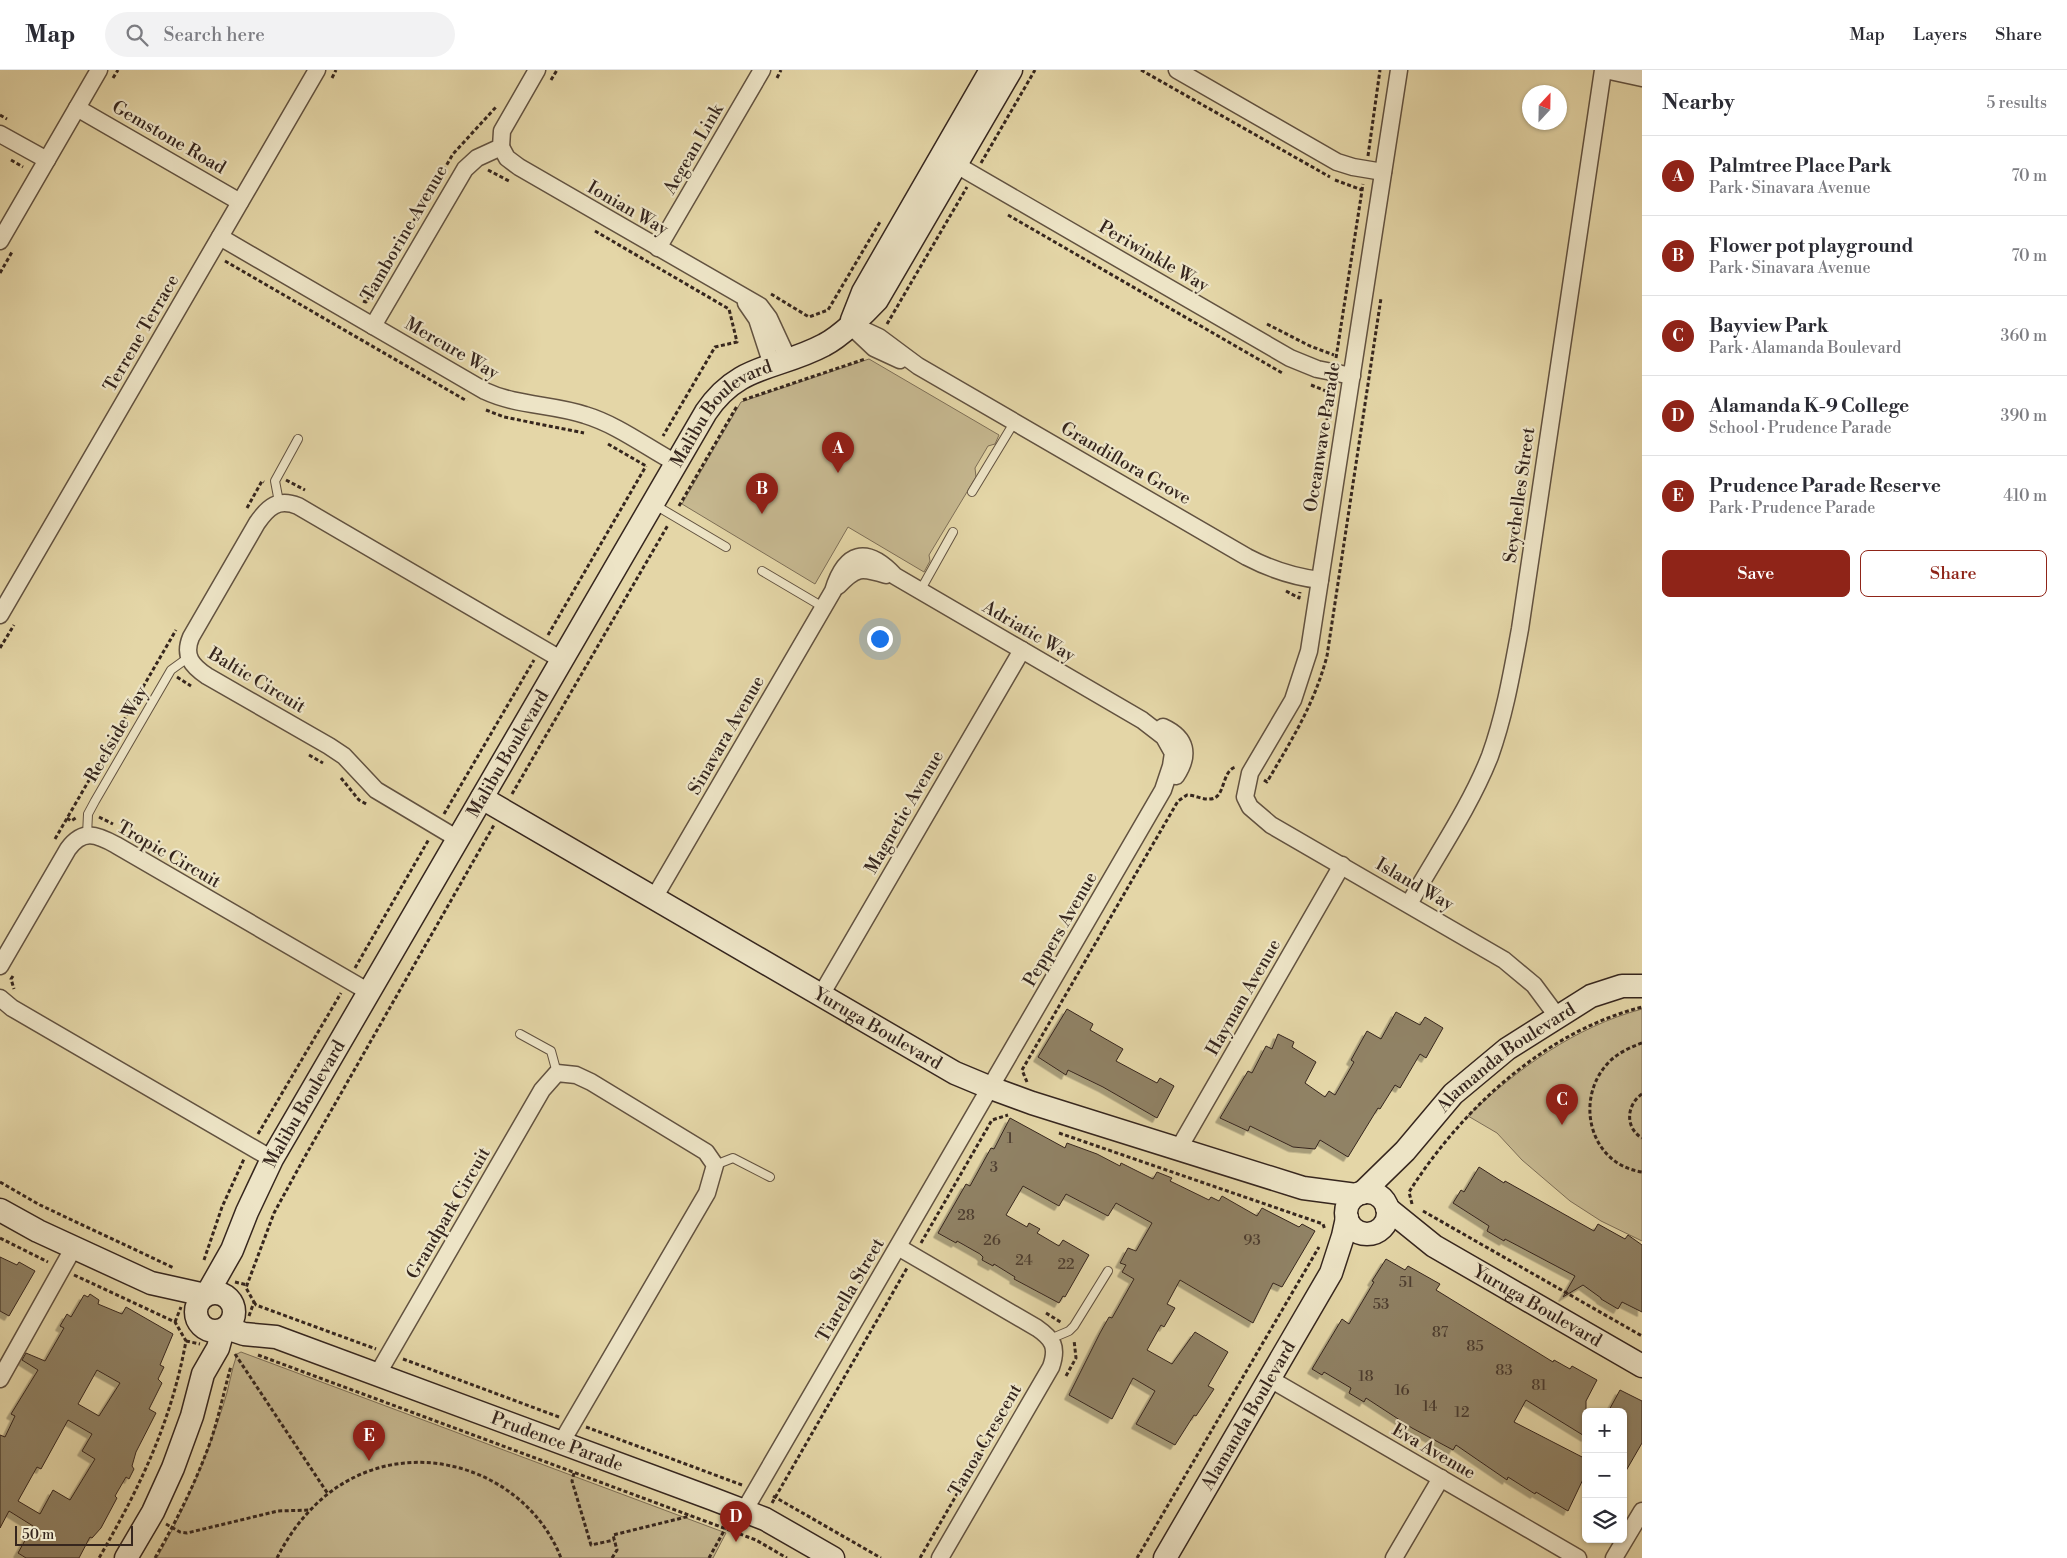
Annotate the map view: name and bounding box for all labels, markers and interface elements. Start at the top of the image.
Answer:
search box [105,12,455,57]
text: Map [25,20,75,50]
icon: search [123,21,151,49]
text: Search here [163,23,265,47]
text: Map [1850,23,1885,46]
text: Layers [1913,23,1967,46]
text: Share [1995,23,2042,46]
north arrow [1522,85,1567,130]
text: Nearby [1662,90,1735,116]
text: 5 results [1986,93,2047,113]
street label: Gemstone Road [108,96,230,180]
street label: Aegean Link [658,98,729,199]
text: Palmtree Place Park [1709,154,1892,178]
street label: Tamborine Avenue [356,161,453,306]
text: A [1672,166,1684,186]
text: 70 m [2011,166,2047,186]
street label: Ionian Way [583,176,673,241]
text: Park · Sinavara Avenue [1709,178,1870,198]
street label: Periwinkle Way [1094,216,1213,297]
text: Flower pot playground [1709,234,1914,258]
text: B [1672,246,1684,266]
text: 70 m [2011,246,2047,266]
text: Park · Sinavara Avenue [1709,258,1870,278]
street label: Terrene Terrace [99,270,184,396]
street label: Mercure Way [400,312,503,385]
text: Bayview Park [1709,314,1829,338]
text: C [1672,326,1684,346]
text: 360 m [2001,326,2047,346]
text: Park · Alamanda Boulevard [1709,338,1901,358]
street label: Malibu Boulevard [665,355,776,472]
street label: Oceanwave Parade [1299,360,1346,514]
text: Alamanda K-9 College [1709,394,1909,418]
text: D [1672,406,1684,426]
text: 390 m [2001,406,2047,426]
street label: Grandiflora Grove [1056,417,1195,510]
text: School · Prudence Parade [1709,418,1892,438]
street label: Seychelles Street [1499,425,1540,564]
pin: A [822,432,854,473]
pin: B [746,473,778,514]
text: Prudence Parade Reserve [1709,474,1941,498]
text: E [1672,486,1684,506]
text: 410 m [2003,486,2047,506]
text: Park · Prudence Parade [1709,498,1875,518]
button: Save [1662,550,1850,597]
button: Share [1860,550,2047,597]
street label: Adriatic Way [977,595,1080,667]
your location [867,626,893,652]
street label: Baltic Circuit [203,642,310,719]
street label: Sinavara Avenue [683,672,770,799]
street label: Reefside Way [80,682,153,786]
street label: Malibu Boulevard [462,685,554,822]
street label: Magnetic Avenue [860,746,949,878]
street label: Tropic Circuit [113,815,225,894]
street label: Island Way [1371,853,1458,916]
street label: Peppers Avenue [1018,868,1103,991]
street label: Hayman Avenue [1201,935,1286,1060]
street label: Yuruga Boulevard [808,982,947,1075]
street label: Alamanda Boulevard [1431,997,1580,1118]
street label: Malibu Boulevard [259,1035,351,1171]
pin: C [1546,1084,1578,1125]
house number: 1 [1007,1129,1014,1148]
street label: Grandpark Circuit [401,1143,496,1283]
house number: 3 [990,1158,998,1177]
house number: 28 [957,1206,975,1225]
house number: 26 [983,1231,1001,1250]
house number: 93 [1243,1231,1261,1250]
street label: Tiarella Street [811,1233,890,1347]
house number: 24 [1015,1251,1033,1270]
house number: 22 [1057,1255,1075,1274]
street label: Yuruga Boulevard [1468,1260,1606,1353]
house number: 51 [1399,1273,1414,1292]
house number: 53 [1373,1295,1389,1314]
house number: 87 [1432,1323,1449,1342]
street label: Alamanda Boulevard [1196,1336,1301,1495]
house number: 85 [1466,1337,1484,1356]
house number: 83 [1495,1361,1513,1380]
house number: 18 [1358,1367,1374,1386]
house number: 81 [1531,1376,1547,1395]
street label: Tanoa Crescent [944,1379,1027,1501]
house number: 16 [1394,1381,1410,1400]
house number: 14 [1423,1397,1437,1416]
house number: 12 [1454,1403,1470,1422]
street label: Prudence Parade [488,1407,626,1477]
map controls [1582,1408,1627,1543]
button: + [1582,1408,1627,1453]
street label: Eva Avenue [1388,1418,1480,1485]
pin: E [353,1420,385,1461]
button: − [1582,1453,1627,1498]
button: layers [1582,1498,1627,1543]
pin: D [720,1501,752,1542]
scale bar [15,1523,132,1546]
text: 50 m [22,1526,54,1544]

